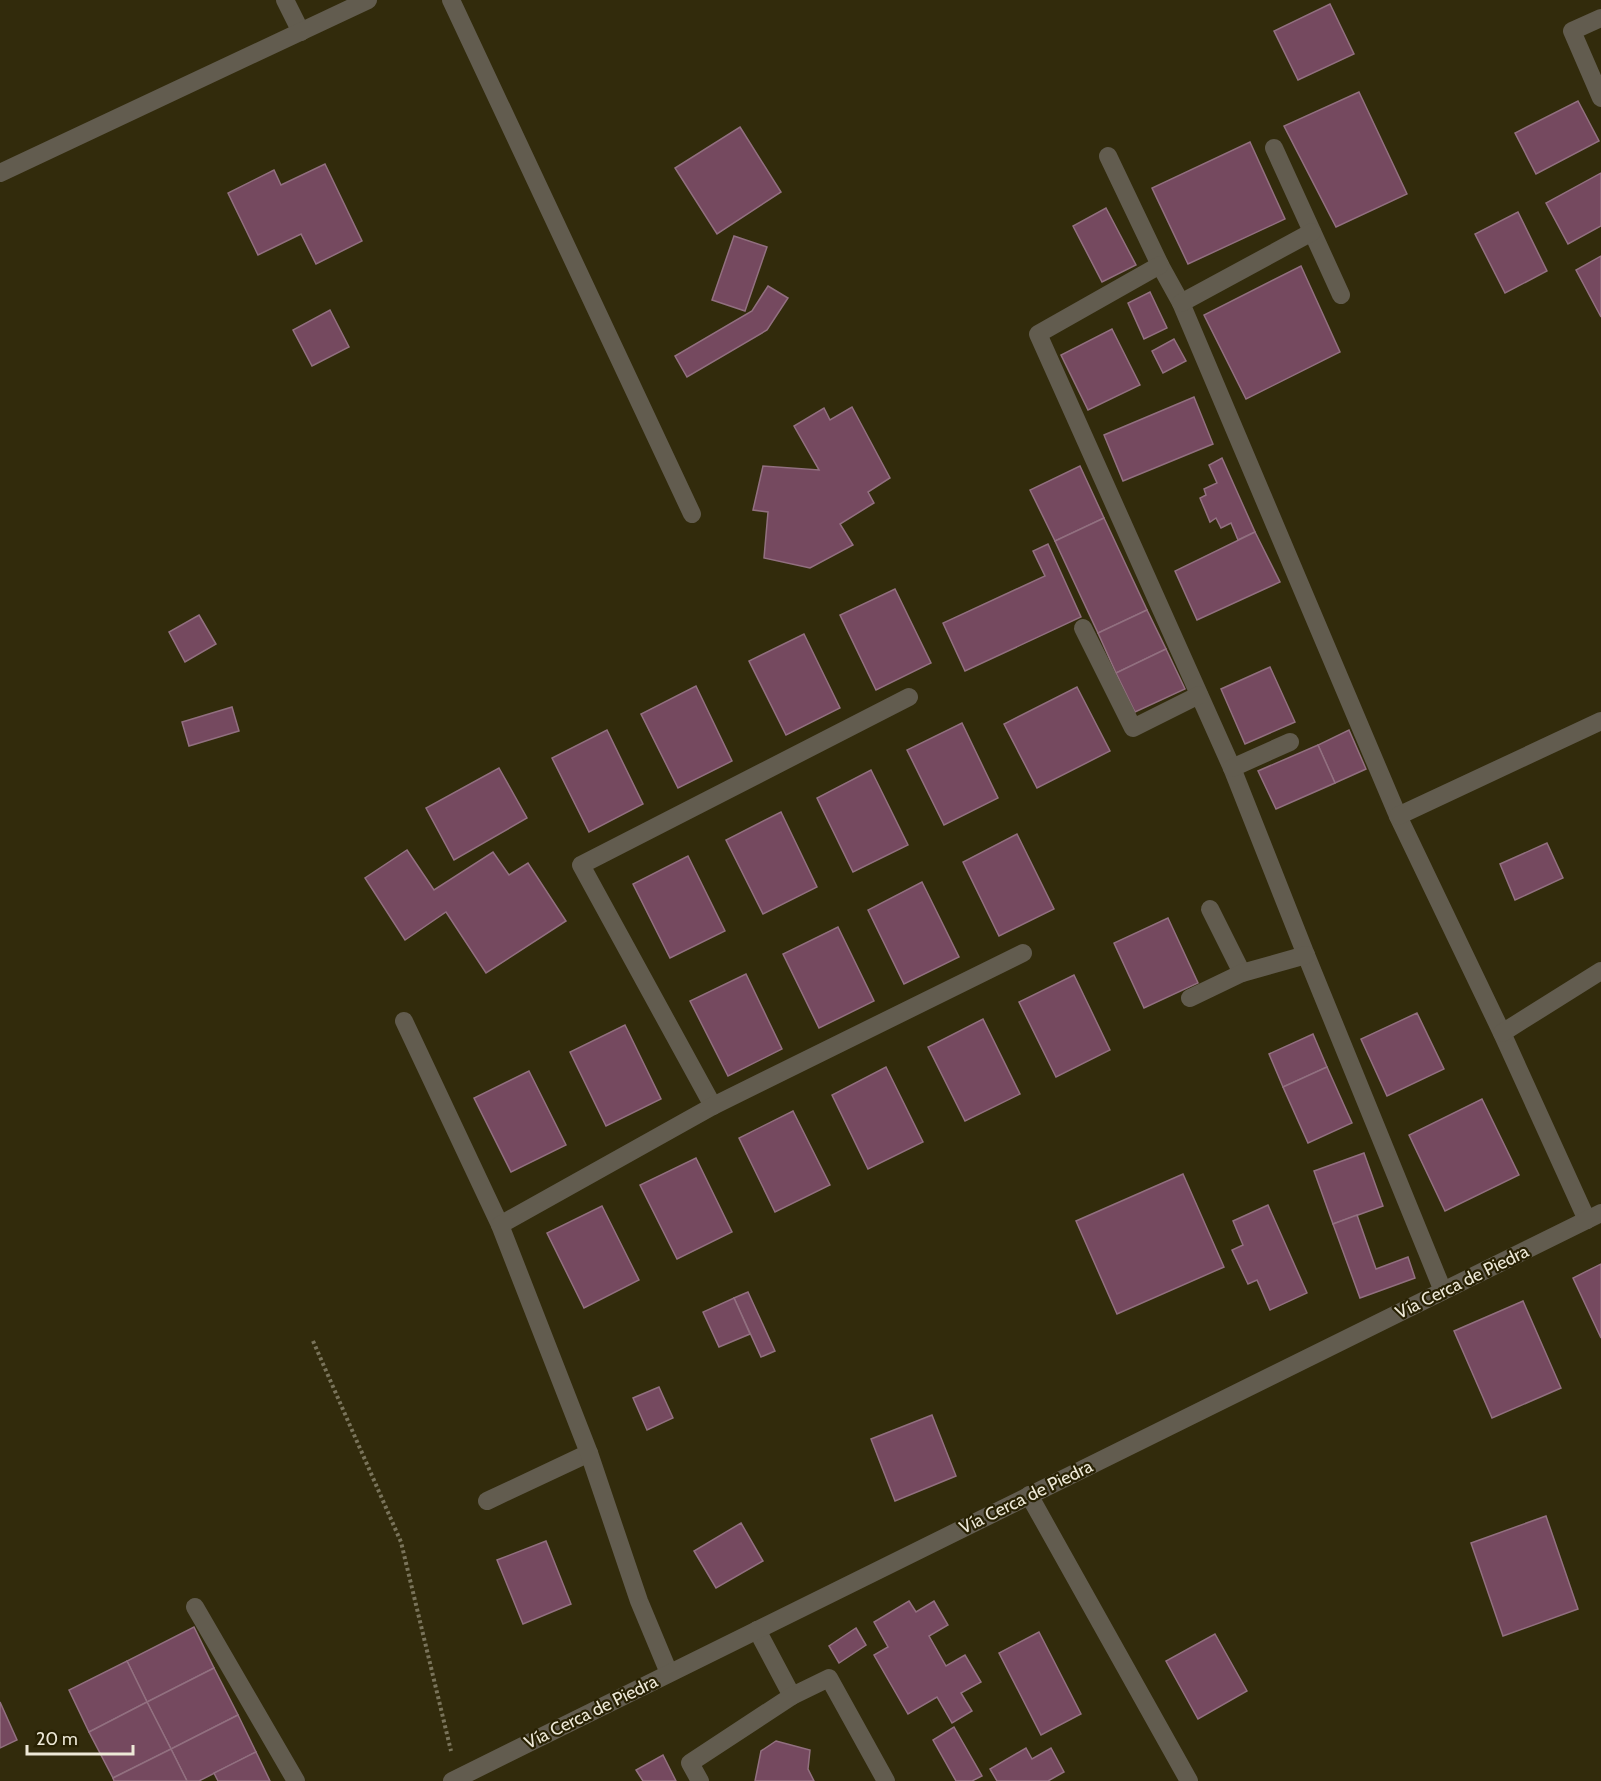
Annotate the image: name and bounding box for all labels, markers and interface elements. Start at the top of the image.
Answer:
street label: Vía Cerca de Piedra [1392,1240,1532,1324]
street label: Vía Cerca de Piedra [956,1455,1096,1539]
street label: Vía Cerca de Piedra [521,1670,661,1754]
scale bar [27,1718,134,1756]
text: 20 m [36,1728,78,1750]

